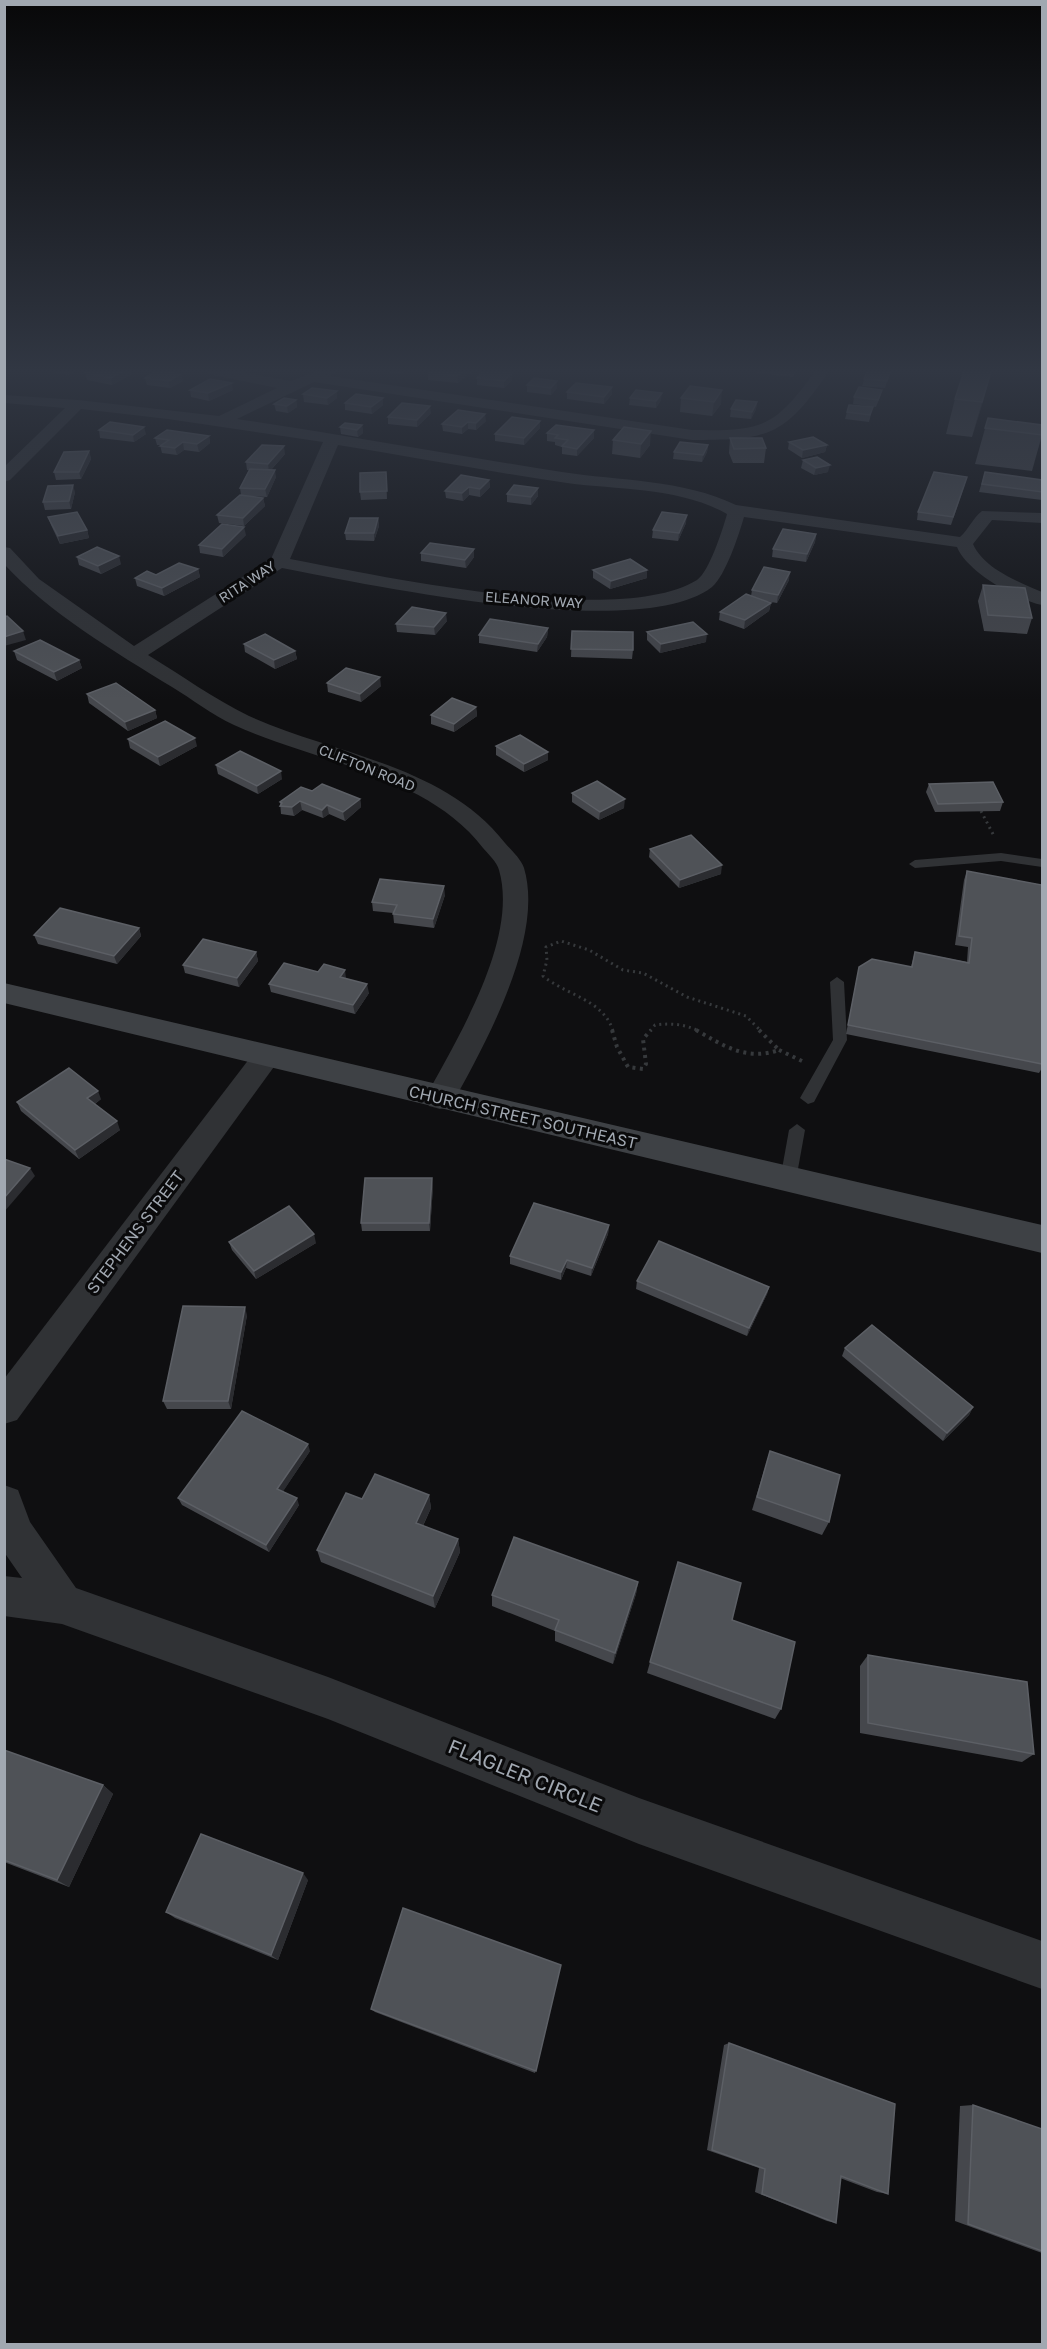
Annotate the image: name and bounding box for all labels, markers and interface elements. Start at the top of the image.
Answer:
street label: RITA WAY [215,557,278,606]
street label: ELEANOR WAY [485,588,584,611]
street label: CLIFTON ROAD [317,741,418,795]
street label: CHURCH STREET SOUTHEAST [407,1081,639,1153]
street label: STEPHENS STREET [82,1166,188,1298]
street label: FLAGLER CIRCLE [445,1733,606,1817]

